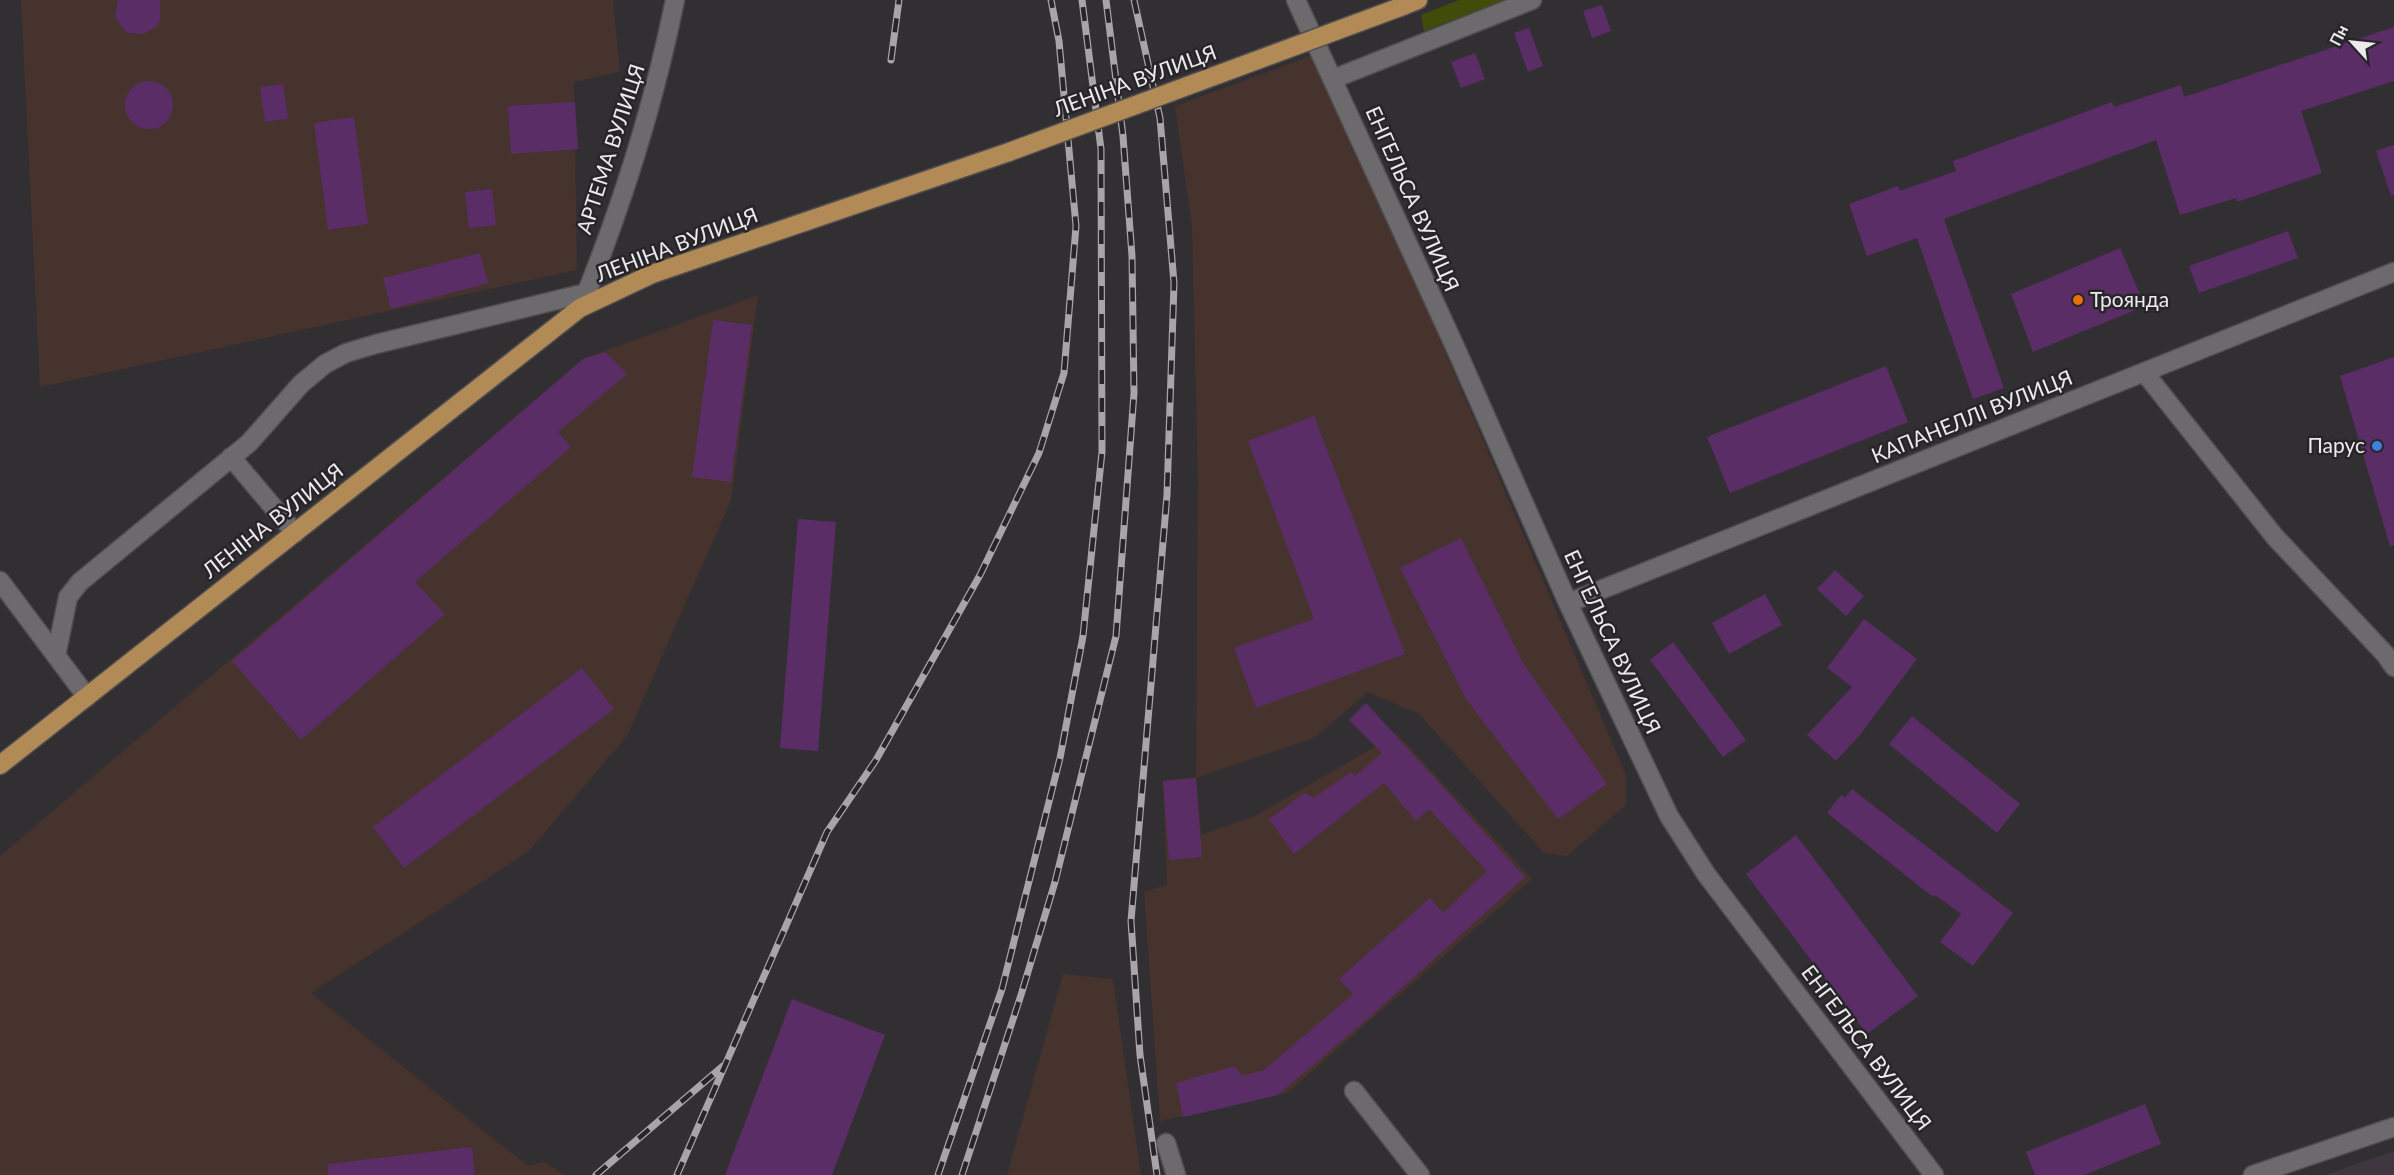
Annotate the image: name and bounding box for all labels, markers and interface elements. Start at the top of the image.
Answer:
north arrow [2322,12,2382,72]
text: Пн [2325,21,2351,49]
street label: ЛЕНІНА ВУЛИЦЯ [1049,38,1219,121]
street label: АРТЕМА ВУЛИЦЯ [570,60,649,237]
street label: ЕНГЕЛЬСА ВУЛИЦЯ [1361,102,1465,295]
street label: ЛЕНІНА ВУЛИЦЯ [591,201,761,286]
place label: Троянда [2090,286,2169,311]
marker: Троянда [2071,293,2085,307]
street label: КАПАНЕЛЛІ ВУЛИЦЯ [1867,364,2076,467]
place label: Парус [2307,432,2365,457]
marker: Парус [2370,439,2384,453]
street label: ЛЕНІНА ВУЛИЦЯ [196,457,347,583]
street label: ЕНГЕЛЬСА ВУЛИЦЯ [1560,545,1667,737]
street label: ЕНГЕЛЬСА ВУЛИЦЯ [1797,960,1937,1134]

